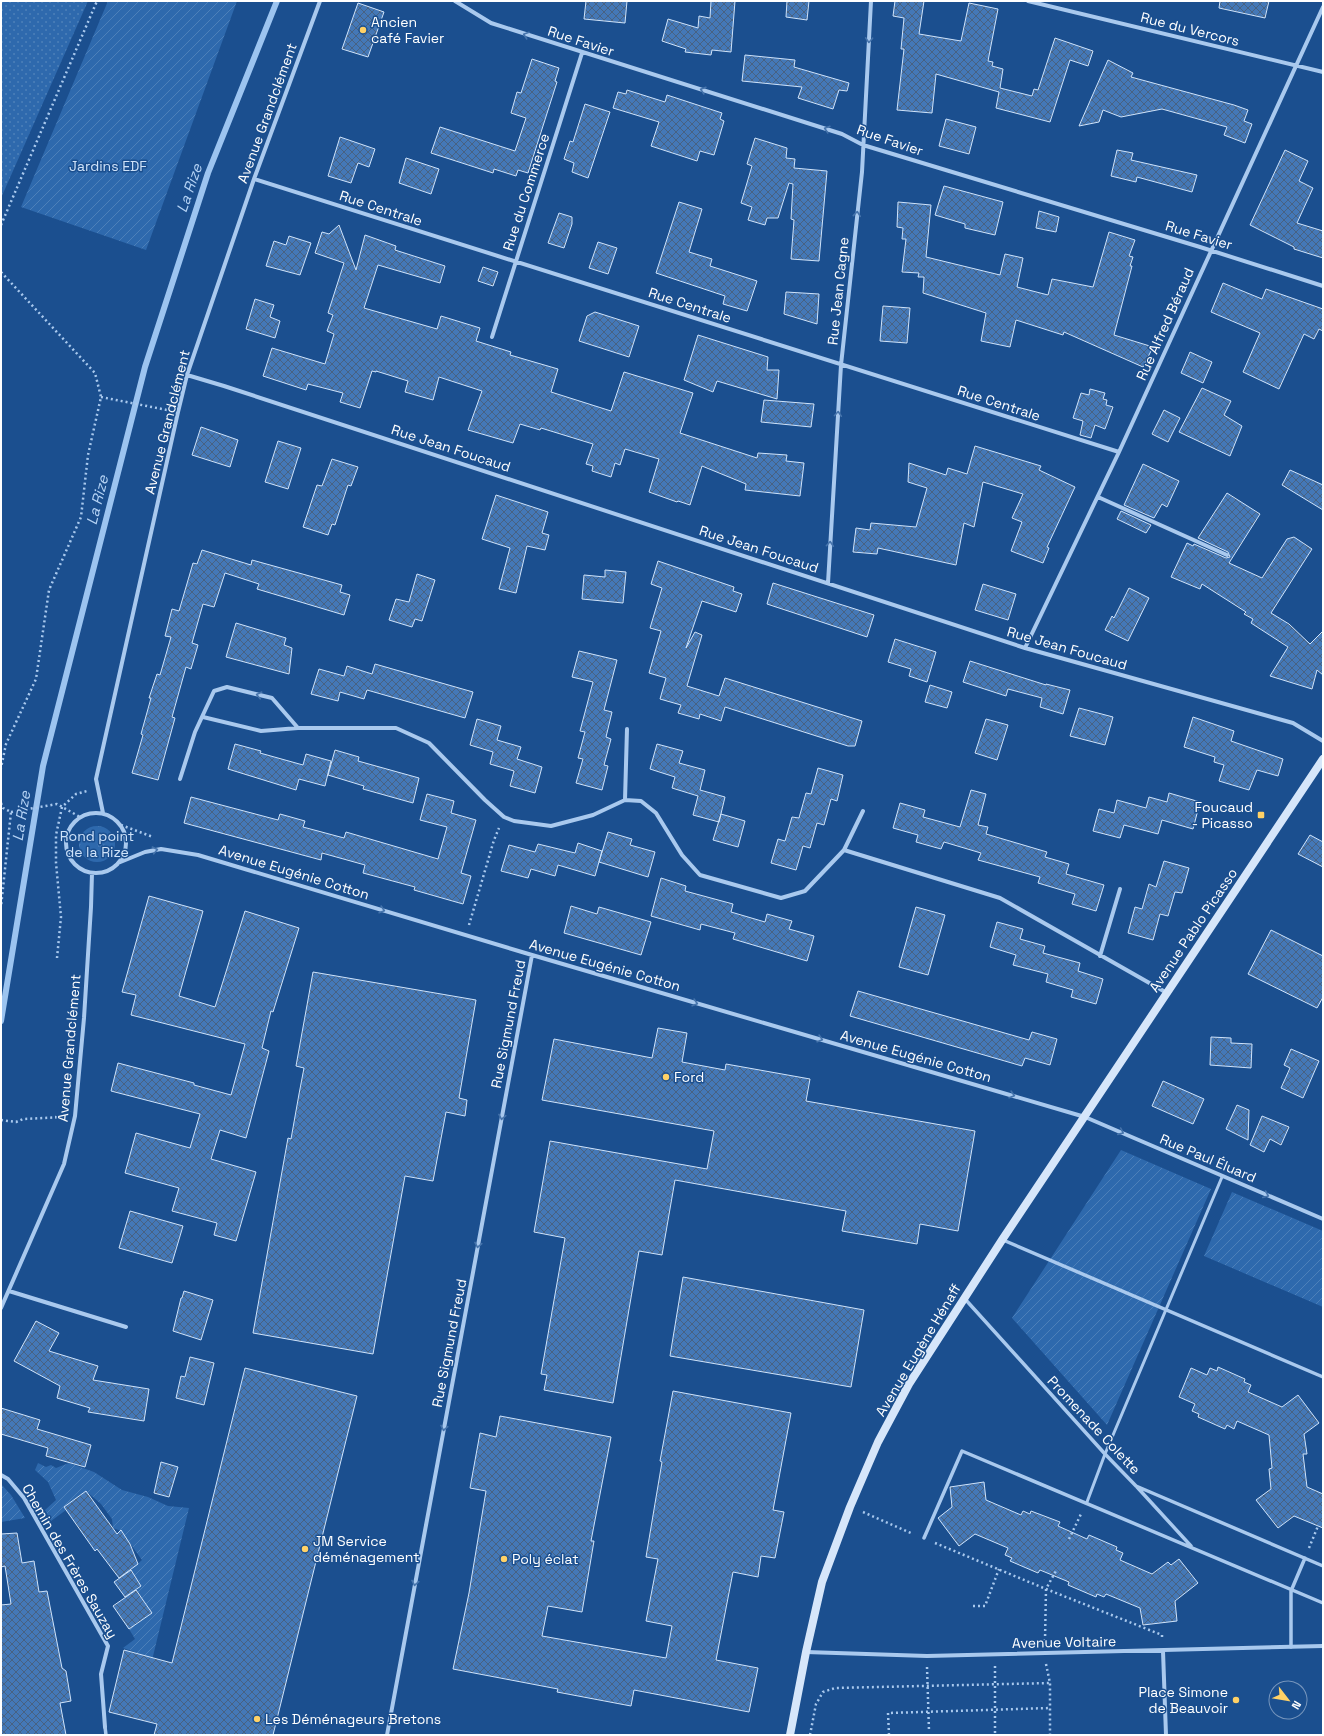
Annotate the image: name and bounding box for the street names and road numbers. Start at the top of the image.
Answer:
street label: Rue du Vercors [1139,8,1241,50]
street label: Rue Favier [545,22,617,60]
street label: Avenue Grandclément [233,40,301,186]
street label: Rue Favier [854,120,926,160]
street label: Rue du Commerce [499,131,553,253]
street label: Rue Centrale [337,186,425,230]
street label: Rue Favier [1163,216,1235,254]
street label: Rue Jean Cagne [823,236,853,346]
street label: Rue Alfred Béraud [1132,265,1198,383]
street label: Rue Centrale [646,283,734,327]
street label: Avenue Grandclément [140,348,194,496]
street label: Rue Centrale [955,381,1043,425]
street label: Rue Jean Foucaud [389,420,513,476]
street label: Rue Jean Foucaud [697,521,821,577]
street label: Rue Jean Foucaud [1005,622,1129,674]
street label: Avenue Eugénie Cotton [217,841,371,903]
street label: Avenue Pablo Picasso [1145,865,1241,995]
street label: Avenue Eugénie Cotton [527,935,683,995]
street label: Rue Sigmund Freud [487,958,529,1090]
street label: Avenue Grandclément [54,973,84,1123]
street label: Avenue Eugénie Cotton [838,1026,994,1086]
street label: Rue Paul Éluard [1157,1130,1259,1186]
street label: Rue Sigmund Freud [428,1277,470,1409]
street label: Avenue Eugène Hénaff [871,1280,965,1420]
street label: Promenade Colette [1044,1372,1144,1478]
street label: Chemin des Frères Sauzay [18,1480,122,1642]
street label: Avenue Voltaire [1012,1632,1116,1652]

